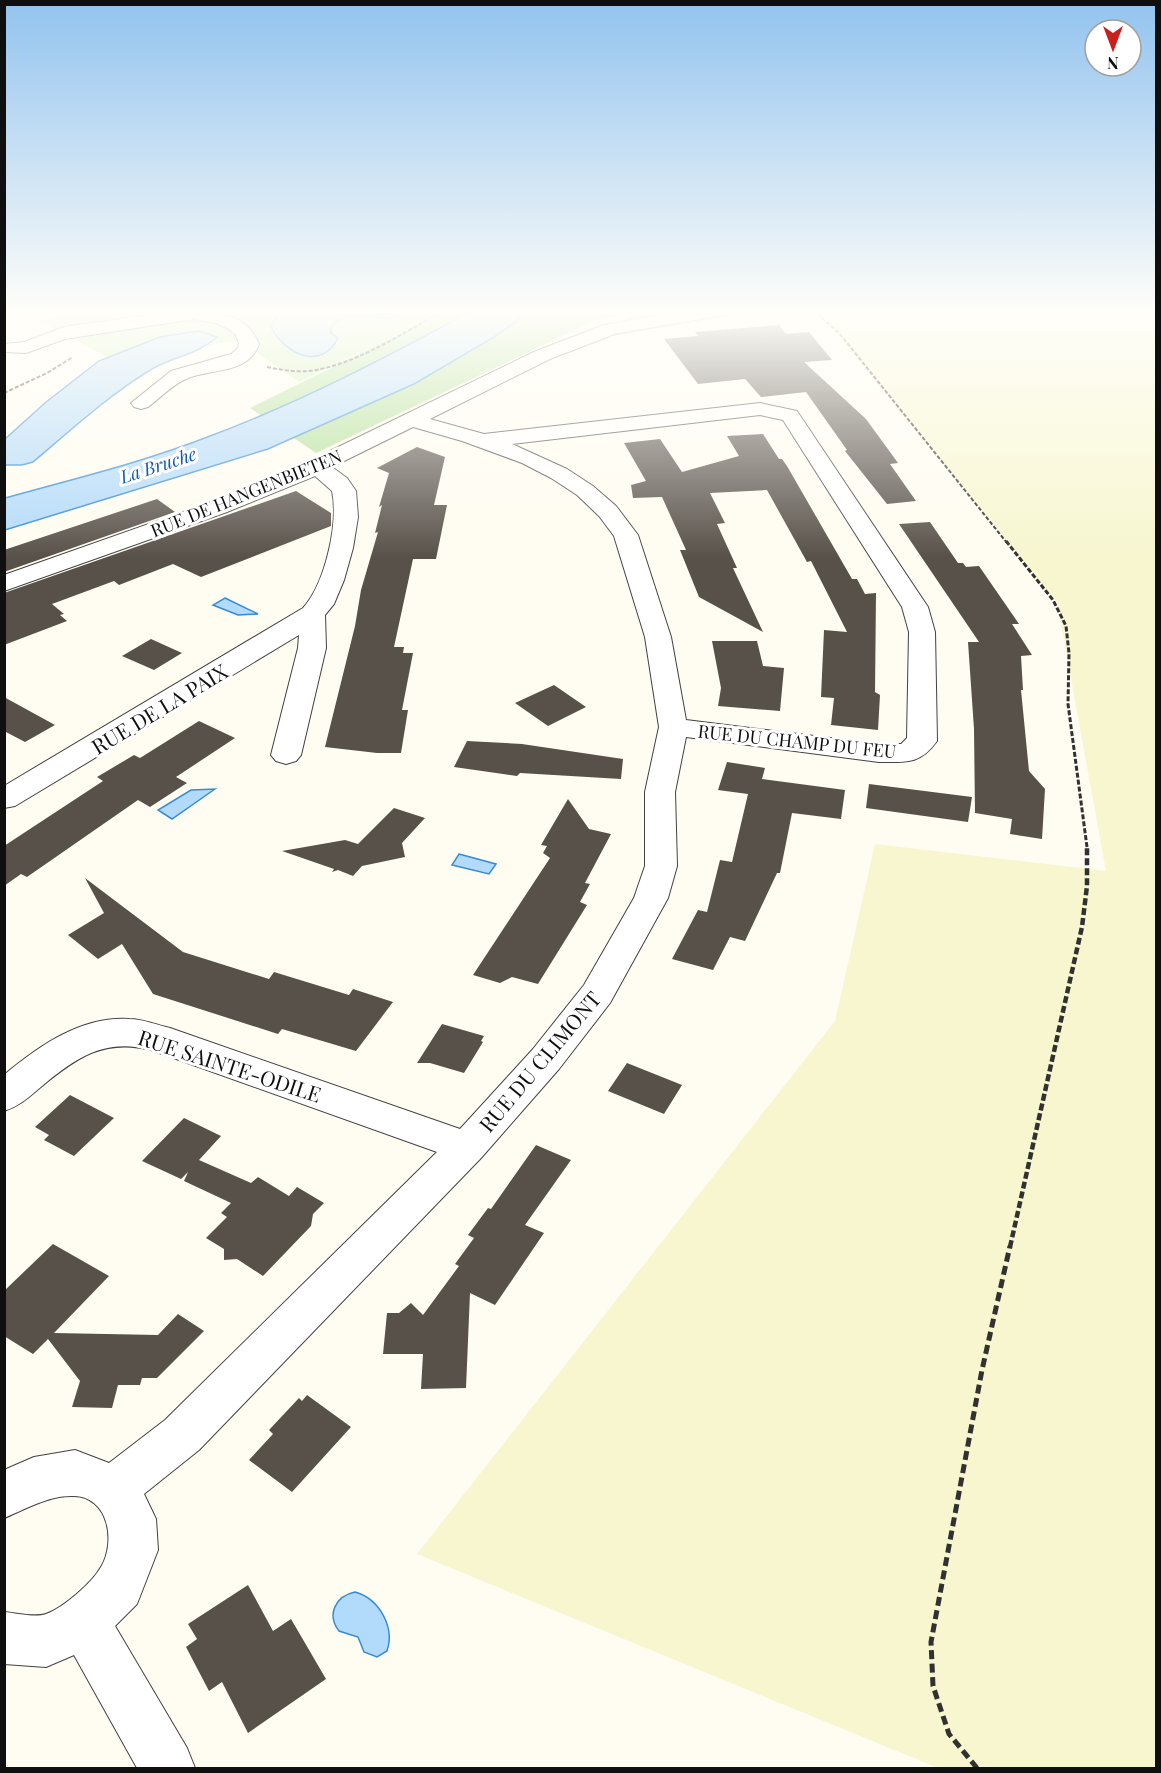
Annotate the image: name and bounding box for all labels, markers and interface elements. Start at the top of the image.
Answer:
north arrow [1083,18,1143,78]
text: N [1107,53,1119,74]
water label: La Bruche [116,441,199,489]
street label: RUE DE HANGENBIETEN [147,444,345,542]
street label: RUE DE LA PAIX [86,656,233,760]
street label: RUE DU CHAMP DU FEU [697,719,897,763]
street label: RUE DU CLIMONT [472,985,606,1137]
street label: RUE SAINTE-ODILE [135,1022,325,1108]

